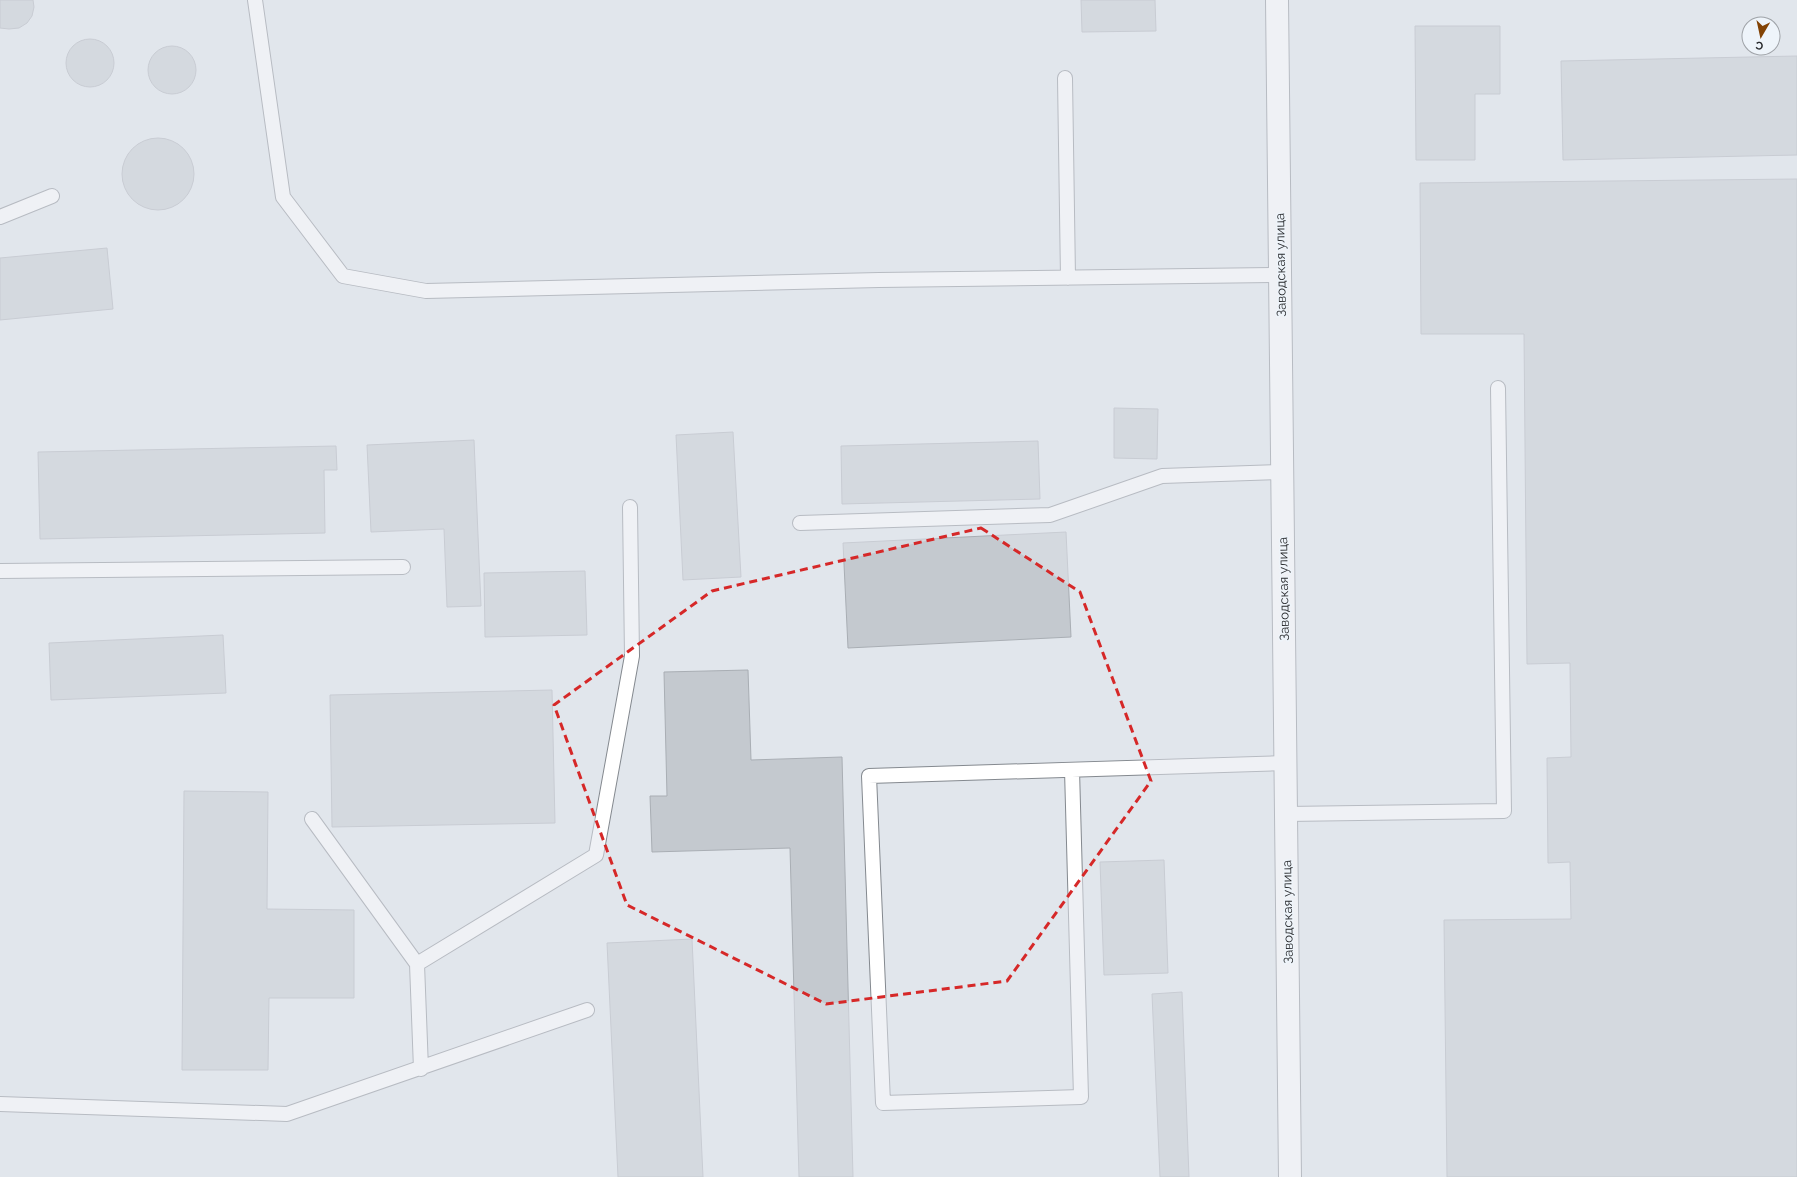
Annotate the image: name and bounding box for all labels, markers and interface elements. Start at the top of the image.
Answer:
north arrow [1741,16,1781,56]
text: С [1754,38,1764,52]
street label: Заводская улица [1272,213,1289,317]
street label: Заводская улица [1275,537,1292,641]
street label: Заводская улица [1279,860,1296,964]

